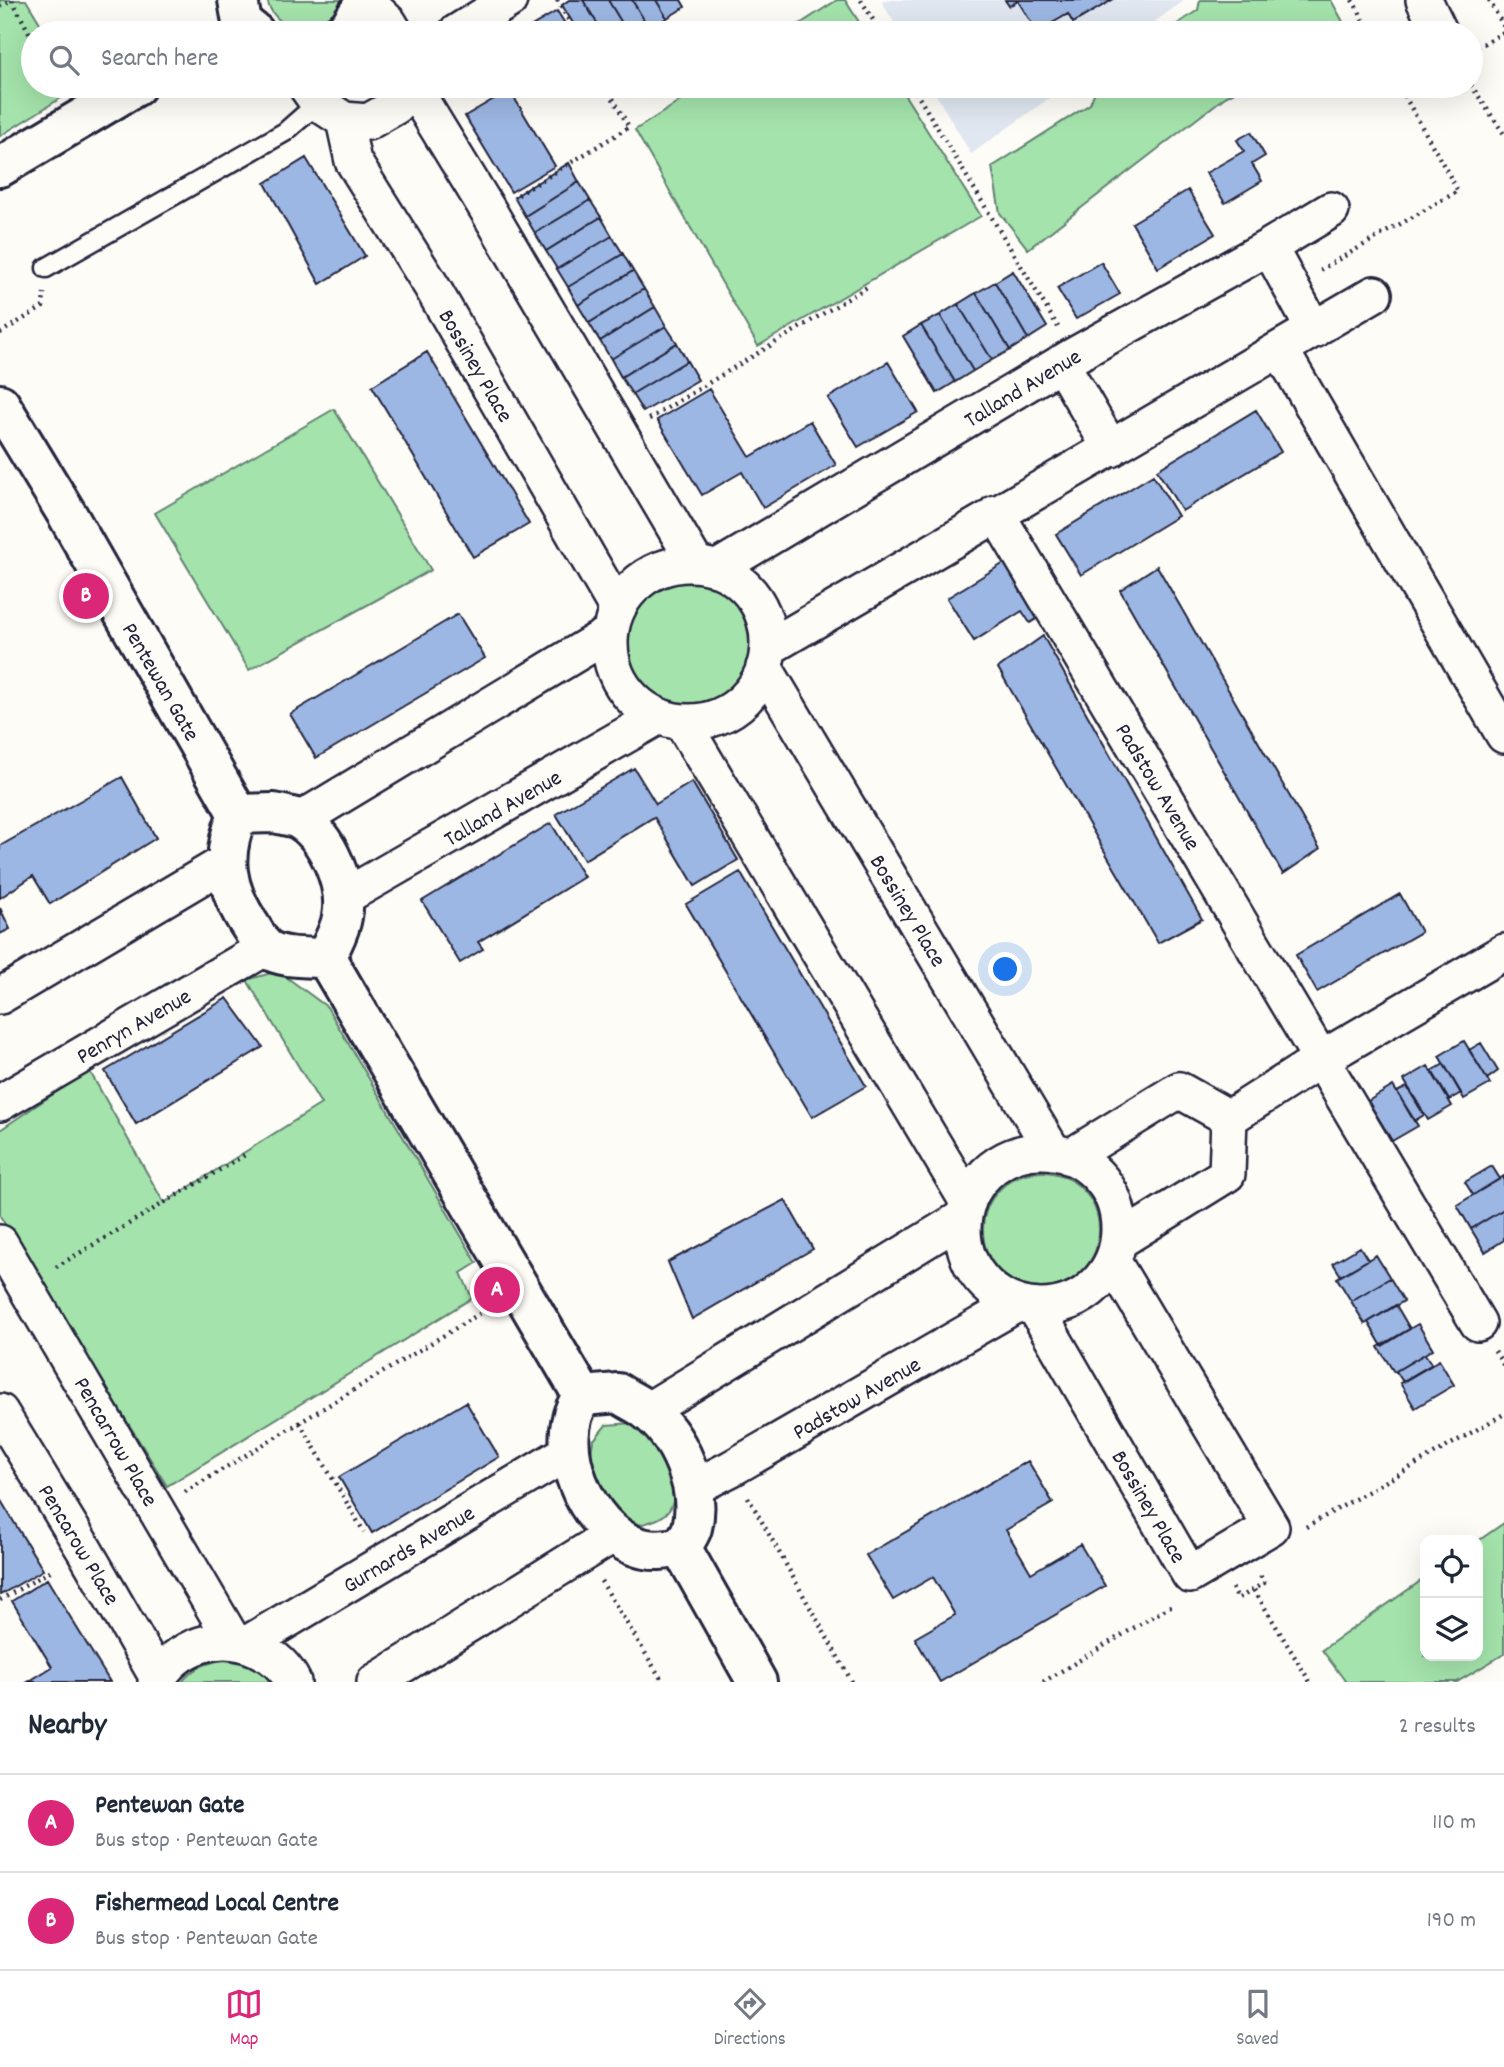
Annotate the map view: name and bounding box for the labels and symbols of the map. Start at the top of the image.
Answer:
street label: Bossiney Place [428,304,520,430]
street label: Talland Avenue [959,342,1089,438]
pin: B [63,570,109,622]
street label: Pentewan Gate [112,617,206,748]
street label: Padstow Avenue [1105,718,1207,858]
street label: Talland Avenue [439,763,569,857]
street label: Bossiney Place [859,849,953,974]
your location [988,952,1022,986]
street label: Penryn Avenue [71,982,198,1074]
pin: A [474,1264,520,1316]
street label: Padstow Avenue [787,1350,928,1450]
street label: Pencarrow Place [64,1372,164,1514]
street label: Bossiney Place [1101,1445,1193,1571]
street label: Pencarow Place [28,1479,126,1613]
street label: Gurnards Avenue [338,1499,482,1603]

